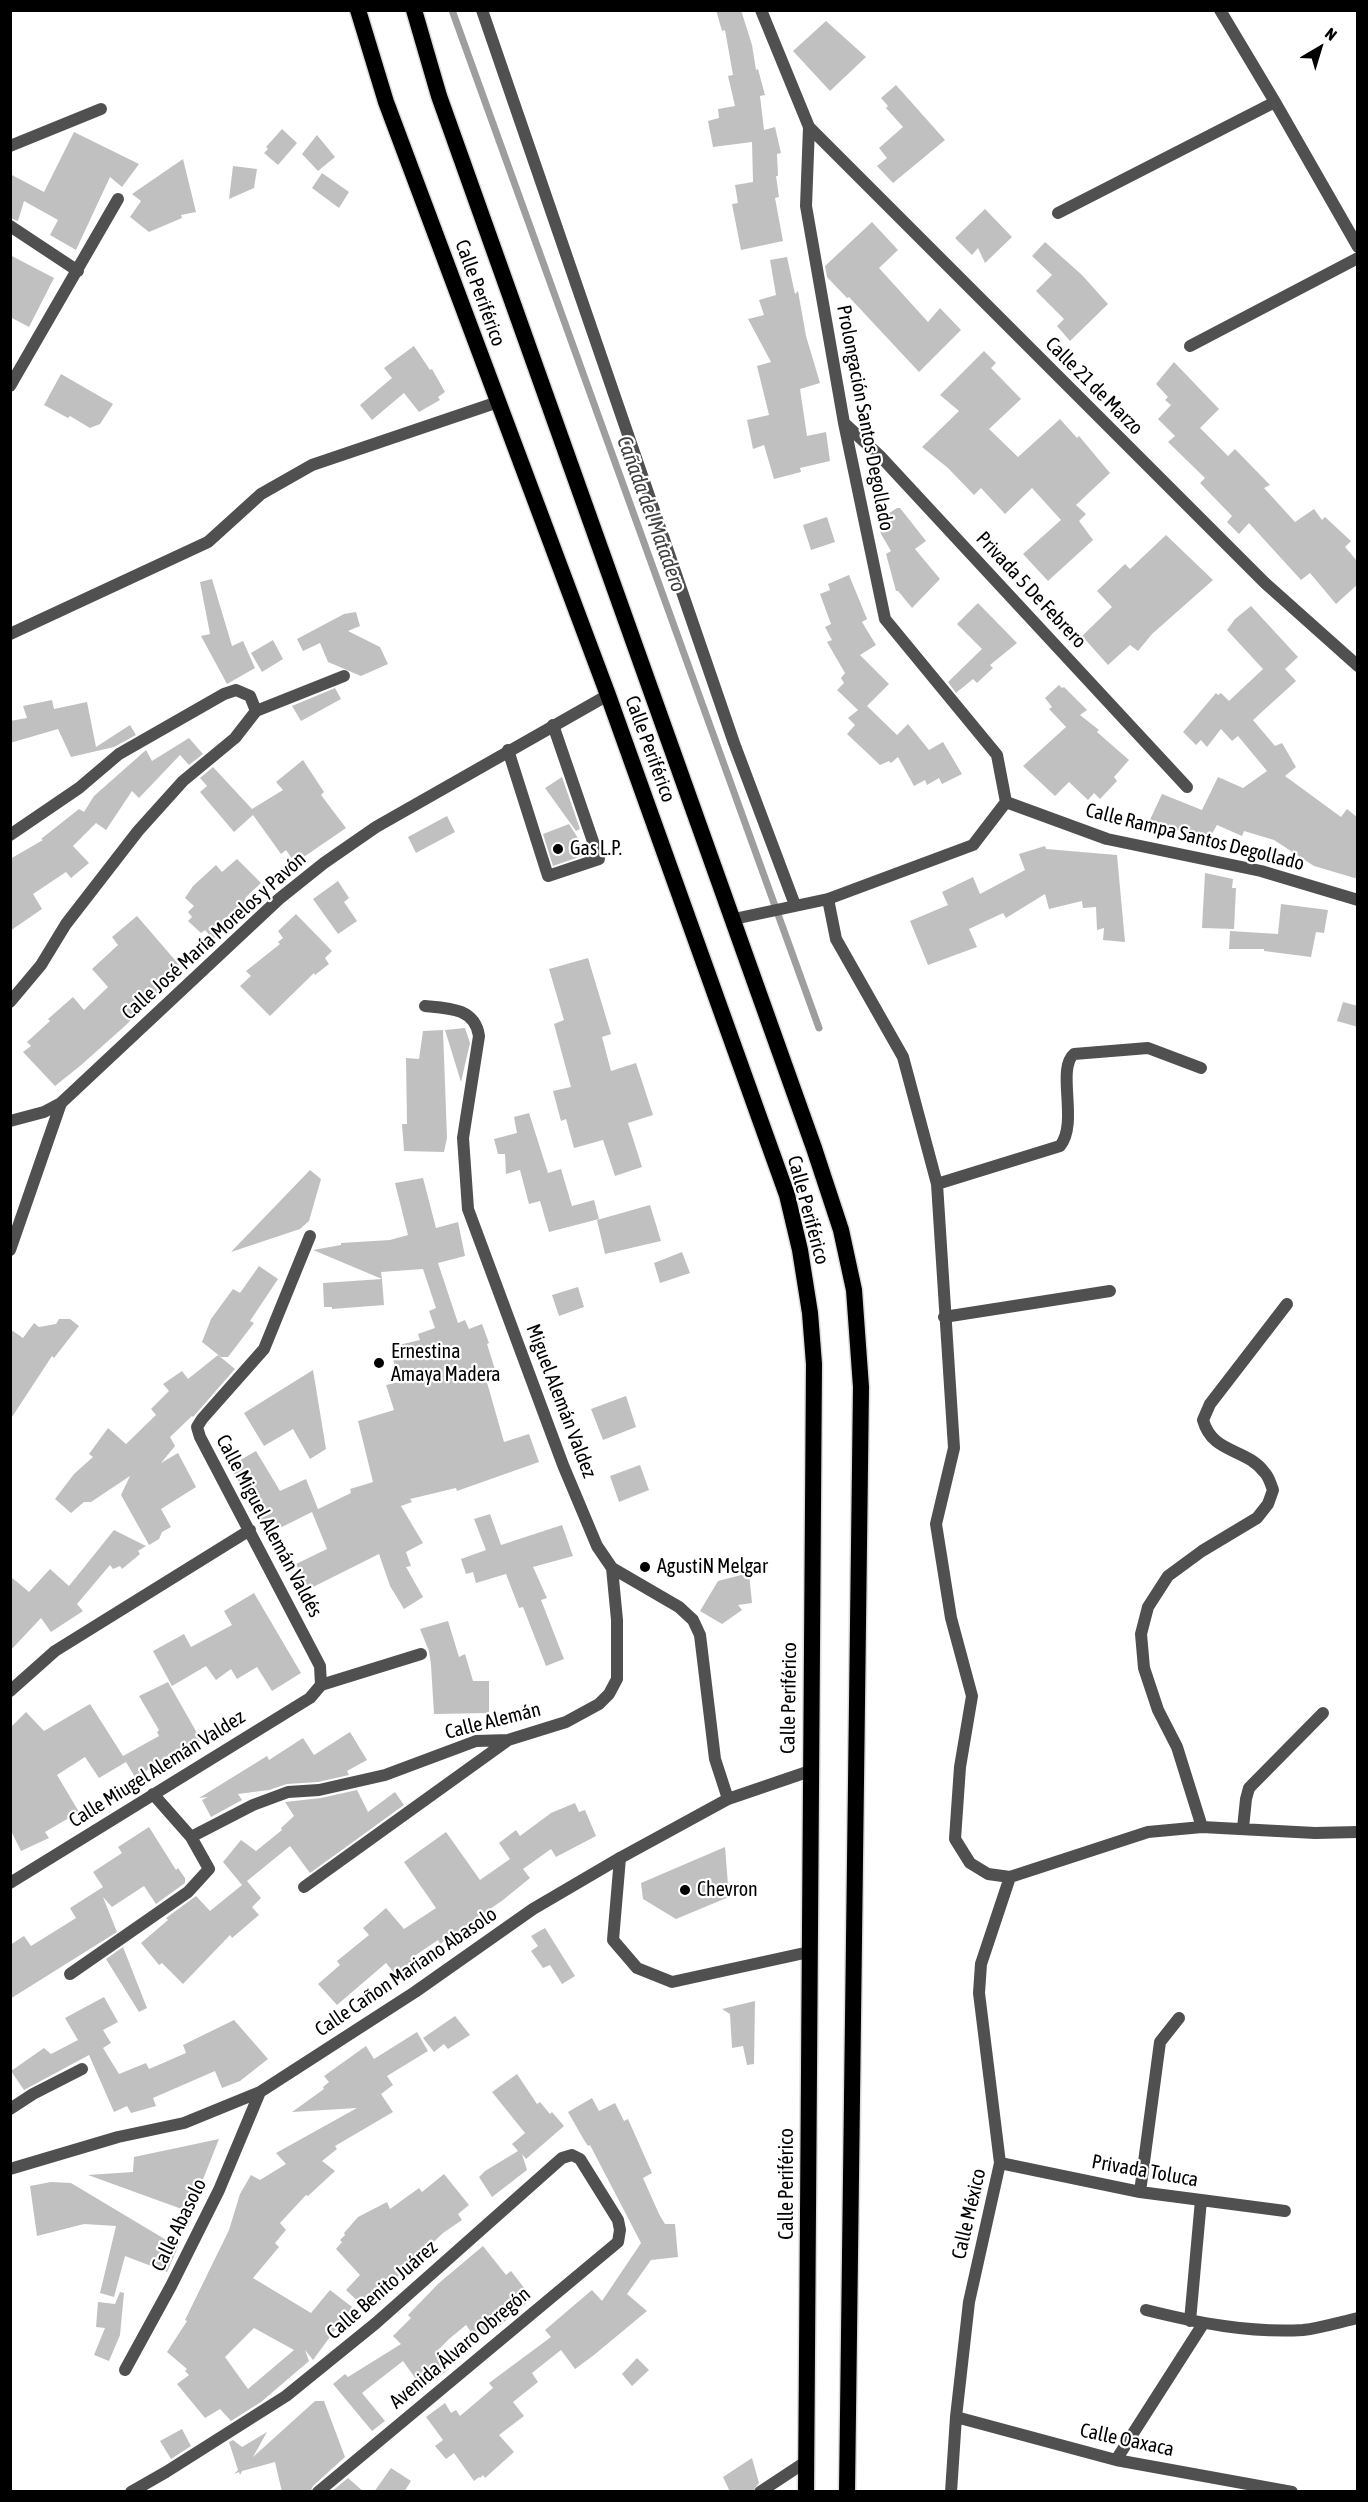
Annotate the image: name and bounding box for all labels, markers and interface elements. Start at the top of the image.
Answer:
north arrow [1290,18,1350,78]
text: N [1322,24,1340,44]
street label: Calle Periférico [450,236,510,350]
street label: Prolongación Santos Degollado [831,303,899,533]
street label: Calle 21 de Marzo [1040,332,1148,440]
water label: Cañada del Matadero [611,433,691,595]
street label: Privada 5 De Febrero [971,527,1091,653]
street label: Calle Periférico [620,692,680,806]
street label: Calle Rampa Santos Degollado [1083,798,1307,876]
place label: Gas L.P. [570,837,622,861]
marker: Gas L.P. [551,842,565,856]
street label: Calle José María Morelos y Pavón [117,847,311,1025]
street label: Calle Periférico [782,1153,834,1267]
street label: Miguel Alemán Valdez [521,1321,601,1481]
place label: Ernestina Amaya Madera [391,1340,501,1387]
marker: Ernestina Amaya Madera [372,1356,386,1370]
street label: Calle Miguel Alemán Valdés [211,1431,327,1621]
place label: AgustiN Melgar [657,1555,768,1579]
marker: AgustiN Melgar [638,1560,652,1574]
street label: Calle Periférico [776,1642,802,1754]
street label: Calle Alemán [443,1698,543,1744]
street label: Calle Miugel Alemán Valdez [65,1705,249,1833]
place label: Chevron [697,1878,758,1902]
marker: Chevron [678,1883,692,1897]
street label: Calle Cañon Mariano Abasolo [310,1902,502,2042]
street label: Calle Periférico [775,2128,799,2240]
street label: Privada Toluca [1090,2150,1200,2192]
street label: Calle México [947,2166,991,2262]
street label: Calle Abasolo [146,2175,212,2275]
street label: Calle Benito Juárez [322,2235,442,2345]
street label: Avenida Álvaro Obregón [385,2282,535,2414]
street label: Calle Oaxaca [1078,2418,1176,2462]

